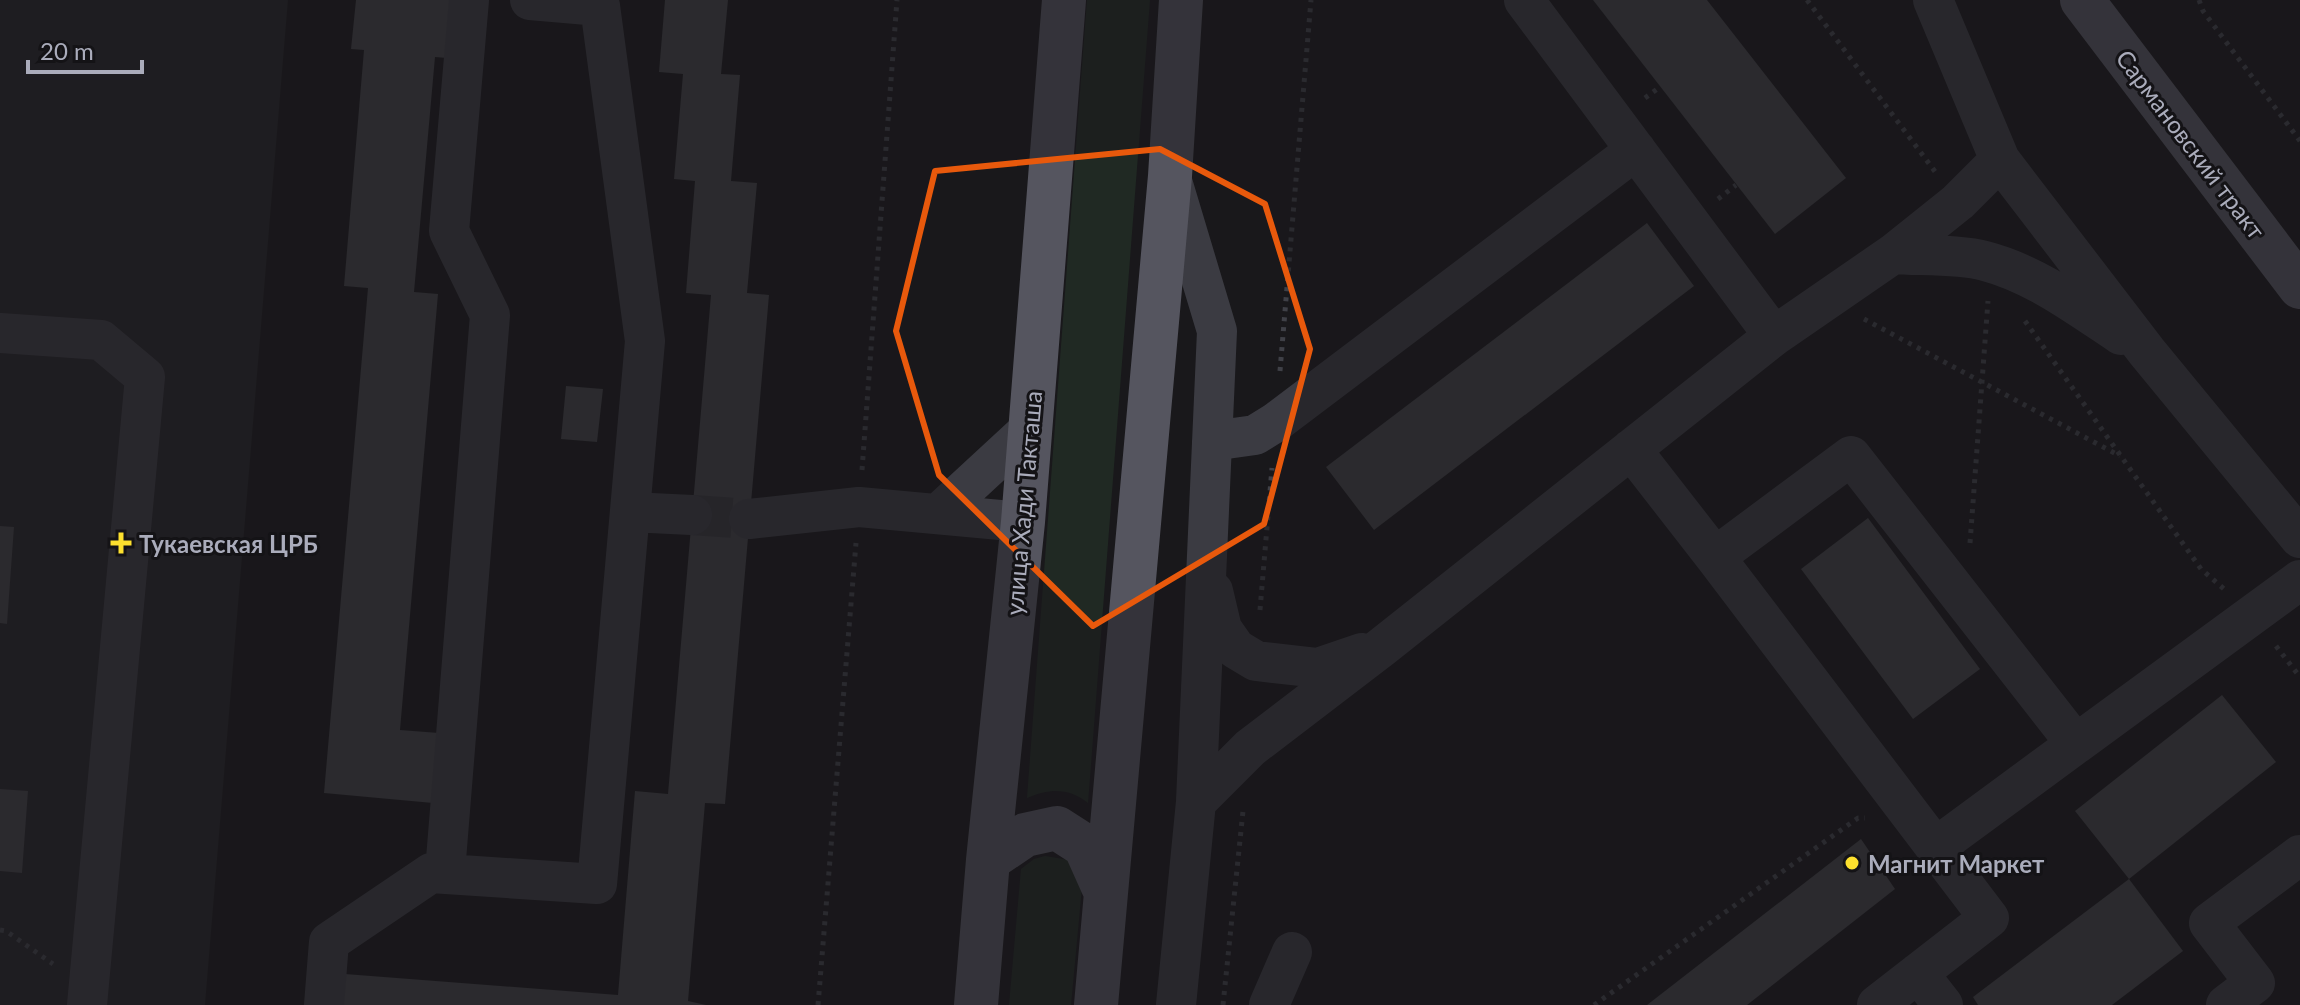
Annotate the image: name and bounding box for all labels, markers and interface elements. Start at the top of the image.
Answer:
scale bar [28,24,142,74]
text: 20 m [40,36,94,65]
street label: Сармановский тракт [2111,44,2271,244]
street label: улица Хади Такташа [999,390,1047,616]
place label: Тукаевская ЦРБ [139,529,318,558]
marker: Тукаевская ЦРБ [110,532,132,554]
place label: Магнит Маркет [1868,849,2045,878]
marker: Магнит Маркет [1843,854,1861,872]

